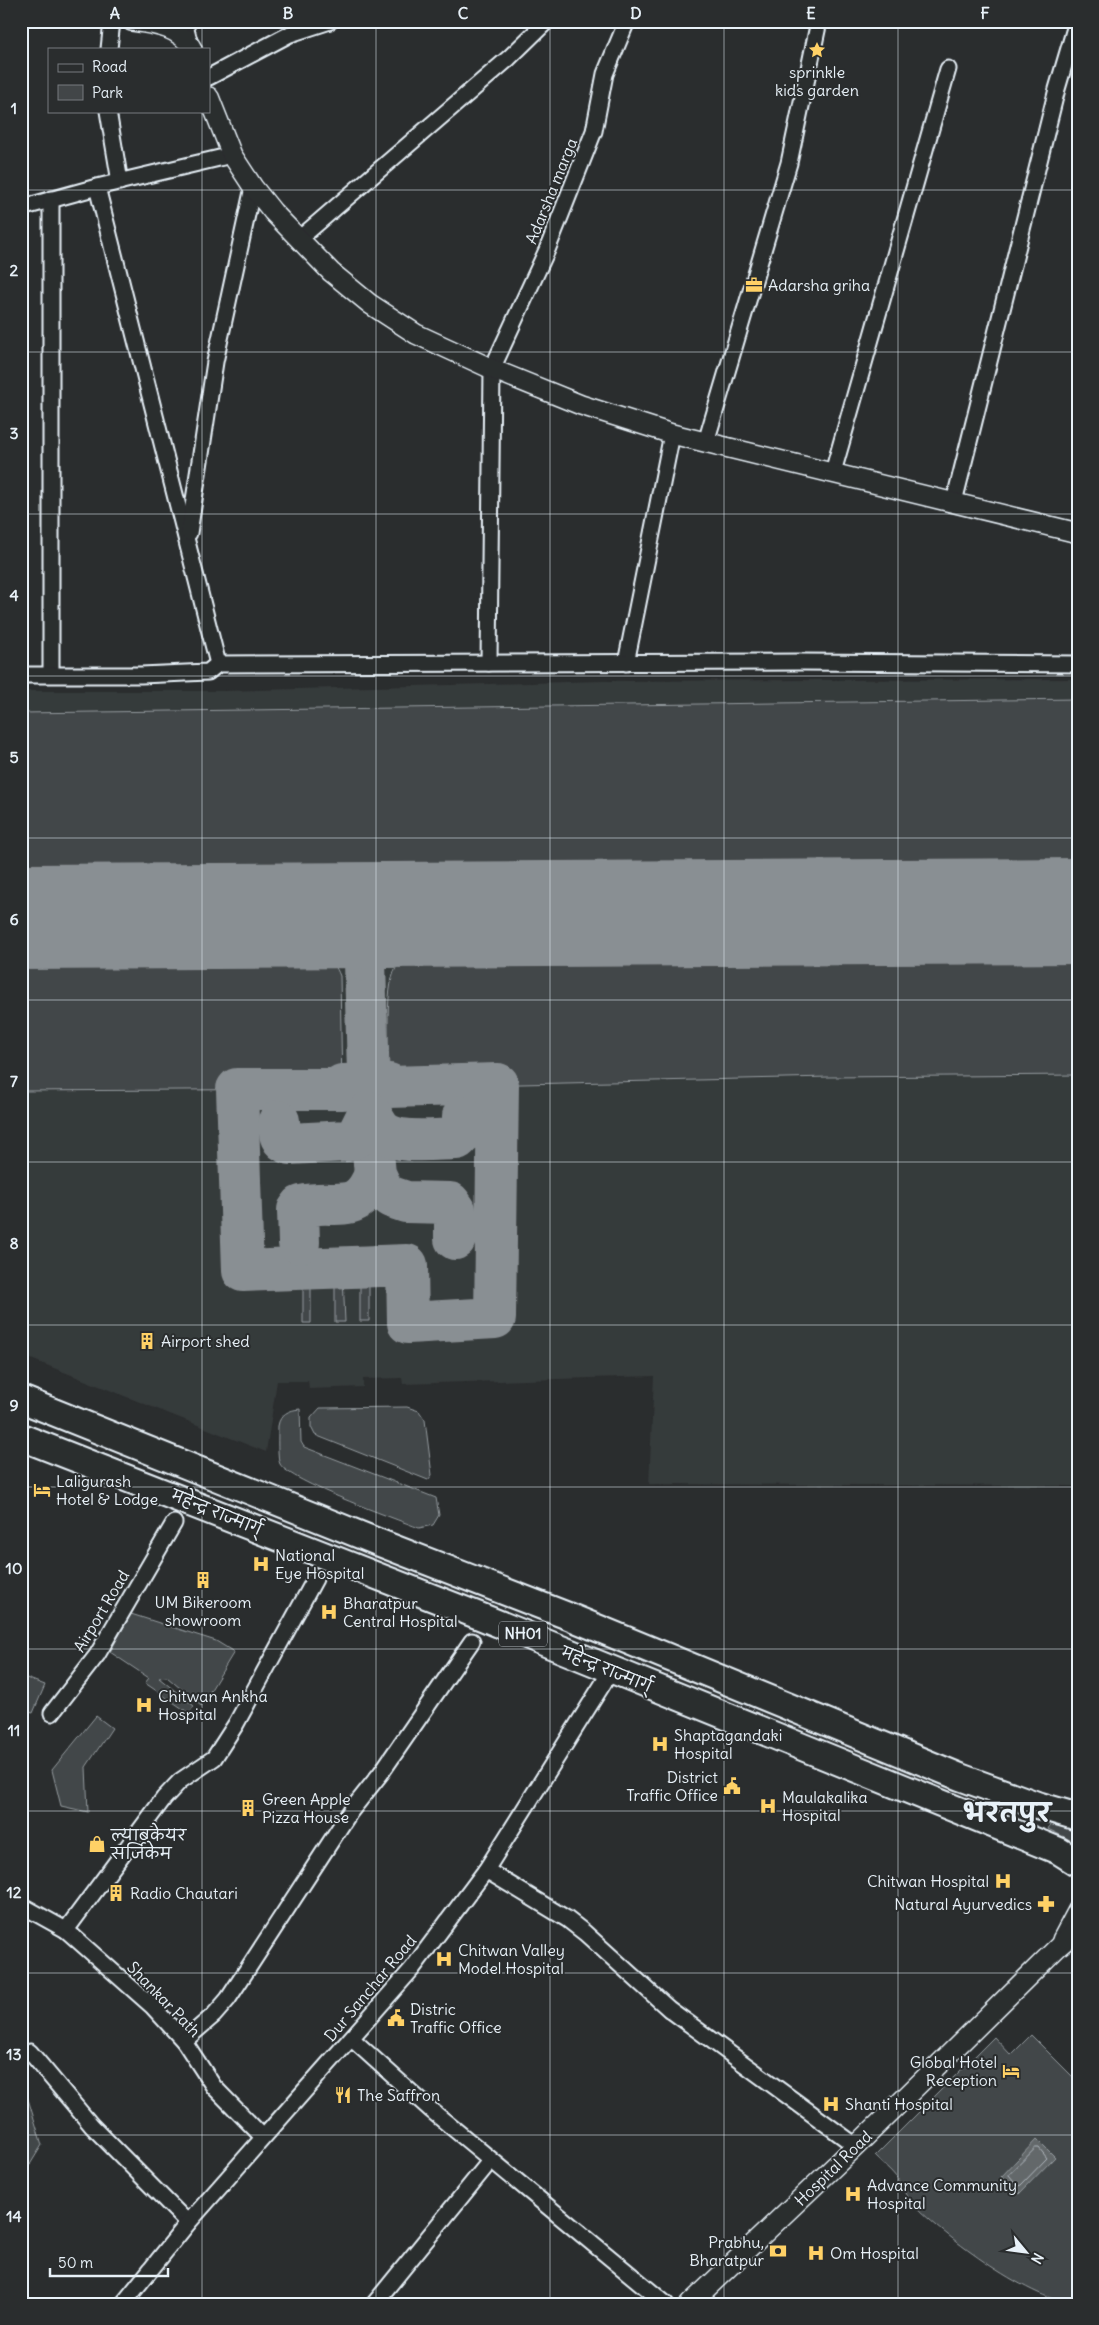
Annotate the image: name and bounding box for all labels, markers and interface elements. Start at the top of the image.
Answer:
text: A [110,3,120,23]
text: B [283,3,294,23]
text: C [458,3,469,23]
text: D [630,3,642,23]
text: E [806,3,816,23]
text: F [980,3,990,23]
place icon: sprinkle kids garden [807,40,827,60]
legend [48,48,210,112]
text: Road [92,57,127,76]
place label: sprinkle kids garden [775,62,859,100]
text: Park [92,83,123,102]
text: 1 [11,98,17,118]
street label: Adarsha marga [521,135,581,247]
text: 2 [10,260,19,280]
office icon: Adarsha griha [744,275,764,295]
place label: Adarsha griha [768,275,870,295]
text: 3 [9,423,19,443]
text: 4 [9,585,19,605]
text: 5 [9,747,19,767]
text: 6 [9,909,19,929]
text: 7 [10,1071,18,1091]
text: 8 [9,1233,19,1253]
building icon: Airport shed [137,1331,157,1351]
place label: Airport shed [161,1331,250,1351]
text: 9 [9,1395,19,1415]
place label: Laligurash Hotel & Lodge [56,1471,158,1509]
hotel icon: Laligurash Hotel & Lodge [32,1480,52,1500]
street label: महेन्द्र राज्मार्ग् [167,1482,268,1542]
place label: National Eye Hospital [275,1545,364,1583]
hospital icon: National Eye Hospital [251,1554,271,1574]
text: 10 [6,1558,22,1578]
street label: Airport Road [69,1567,133,1655]
building icon: UM Bikeroom showroom [193,1570,213,1590]
place label: UM Bikeroom showroom [155,1592,251,1630]
place label: Bharatpur Central Hospital [343,1593,458,1631]
hospital icon: Bharatpur Central Hospital [319,1602,339,1622]
road number: NH01 [499,1622,547,1646]
street label: महेन्द्र राज्मार्ग् [557,1639,658,1699]
place label: Chitwan Ankha Hospital [158,1686,268,1724]
hospital icon: Chitwan Ankha Hospital [134,1695,154,1715]
text: 11 [8,1720,20,1740]
place label: Shaptagandaki Hospital [674,1725,782,1763]
hospital icon: Shaptagandaki Hospital [650,1734,670,1754]
place label: District Traffic Office [626,1767,719,1805]
public building icon: District Traffic Office [722,1776,742,1796]
place label: Maulakalika Hospital [782,1787,868,1825]
place label: Green Apple Pizza House [262,1789,351,1827]
hospital icon: Maulakalika Hospital [758,1796,778,1816]
district label: भरतपुर [963,1796,1053,1833]
building icon: Green Apple Pizza House [238,1798,258,1818]
place label: ल्याबकेयर सर्जिकेम [110,1822,187,1863]
shop icon: ल्याबकेयर सर्जिकेम [87,1834,107,1854]
place label: Chitwan Hospital [867,1871,989,1891]
hospital icon: Chitwan Hospital [993,1871,1013,1891]
text: 12 [6,1882,22,1902]
building icon: Radio Chautari [106,1883,126,1903]
place label: Radio Chautari [130,1883,238,1903]
place label: Natural Ayurvedics [894,1894,1032,1914]
pharmacy icon: Natural Ayurvedics [1036,1894,1056,1914]
street label: Dur Sanchar Road [320,1931,420,2045]
place label: Chitwan Valley Model Hospital [458,1940,565,1978]
hospital icon: Chitwan Valley Model Hospital [434,1949,454,1969]
street label: Shankar Path [123,1957,205,2041]
place label: Distric Traffic Office [410,1999,502,2037]
public building icon: Distric Traffic Office [386,2008,406,2028]
text: 13 [6,2044,22,2064]
place label: Global Hotel Reception [910,2052,997,2090]
hotel icon: Global Hotel Reception [1001,2061,1021,2081]
restaurant icon: The Saffron [333,2085,353,2105]
place label: The Saffron [357,2085,440,2105]
hospital icon: Shanti Hospital [821,2094,841,2114]
place label: Shanti Hospital [845,2094,953,2114]
street label: Hospital Road [790,2126,876,2210]
place label: Advance Community Hospital [867,2175,1017,2213]
hospital icon: Advance Community Hospital [843,2184,863,2204]
text: 14 [6,2206,22,2226]
north arrow [1002,2228,1052,2278]
place label: Prabhu, Bharatpur [689,2232,764,2270]
bank icon: Prabhu, Bharatpur [768,2241,788,2261]
hospital icon: Om Hospital [806,2243,826,2263]
place label: Om Hospital [830,2243,919,2263]
scale bar [50,2245,168,2277]
text: N [1027,2250,1048,2267]
text: 50 m [58,2253,93,2272]

